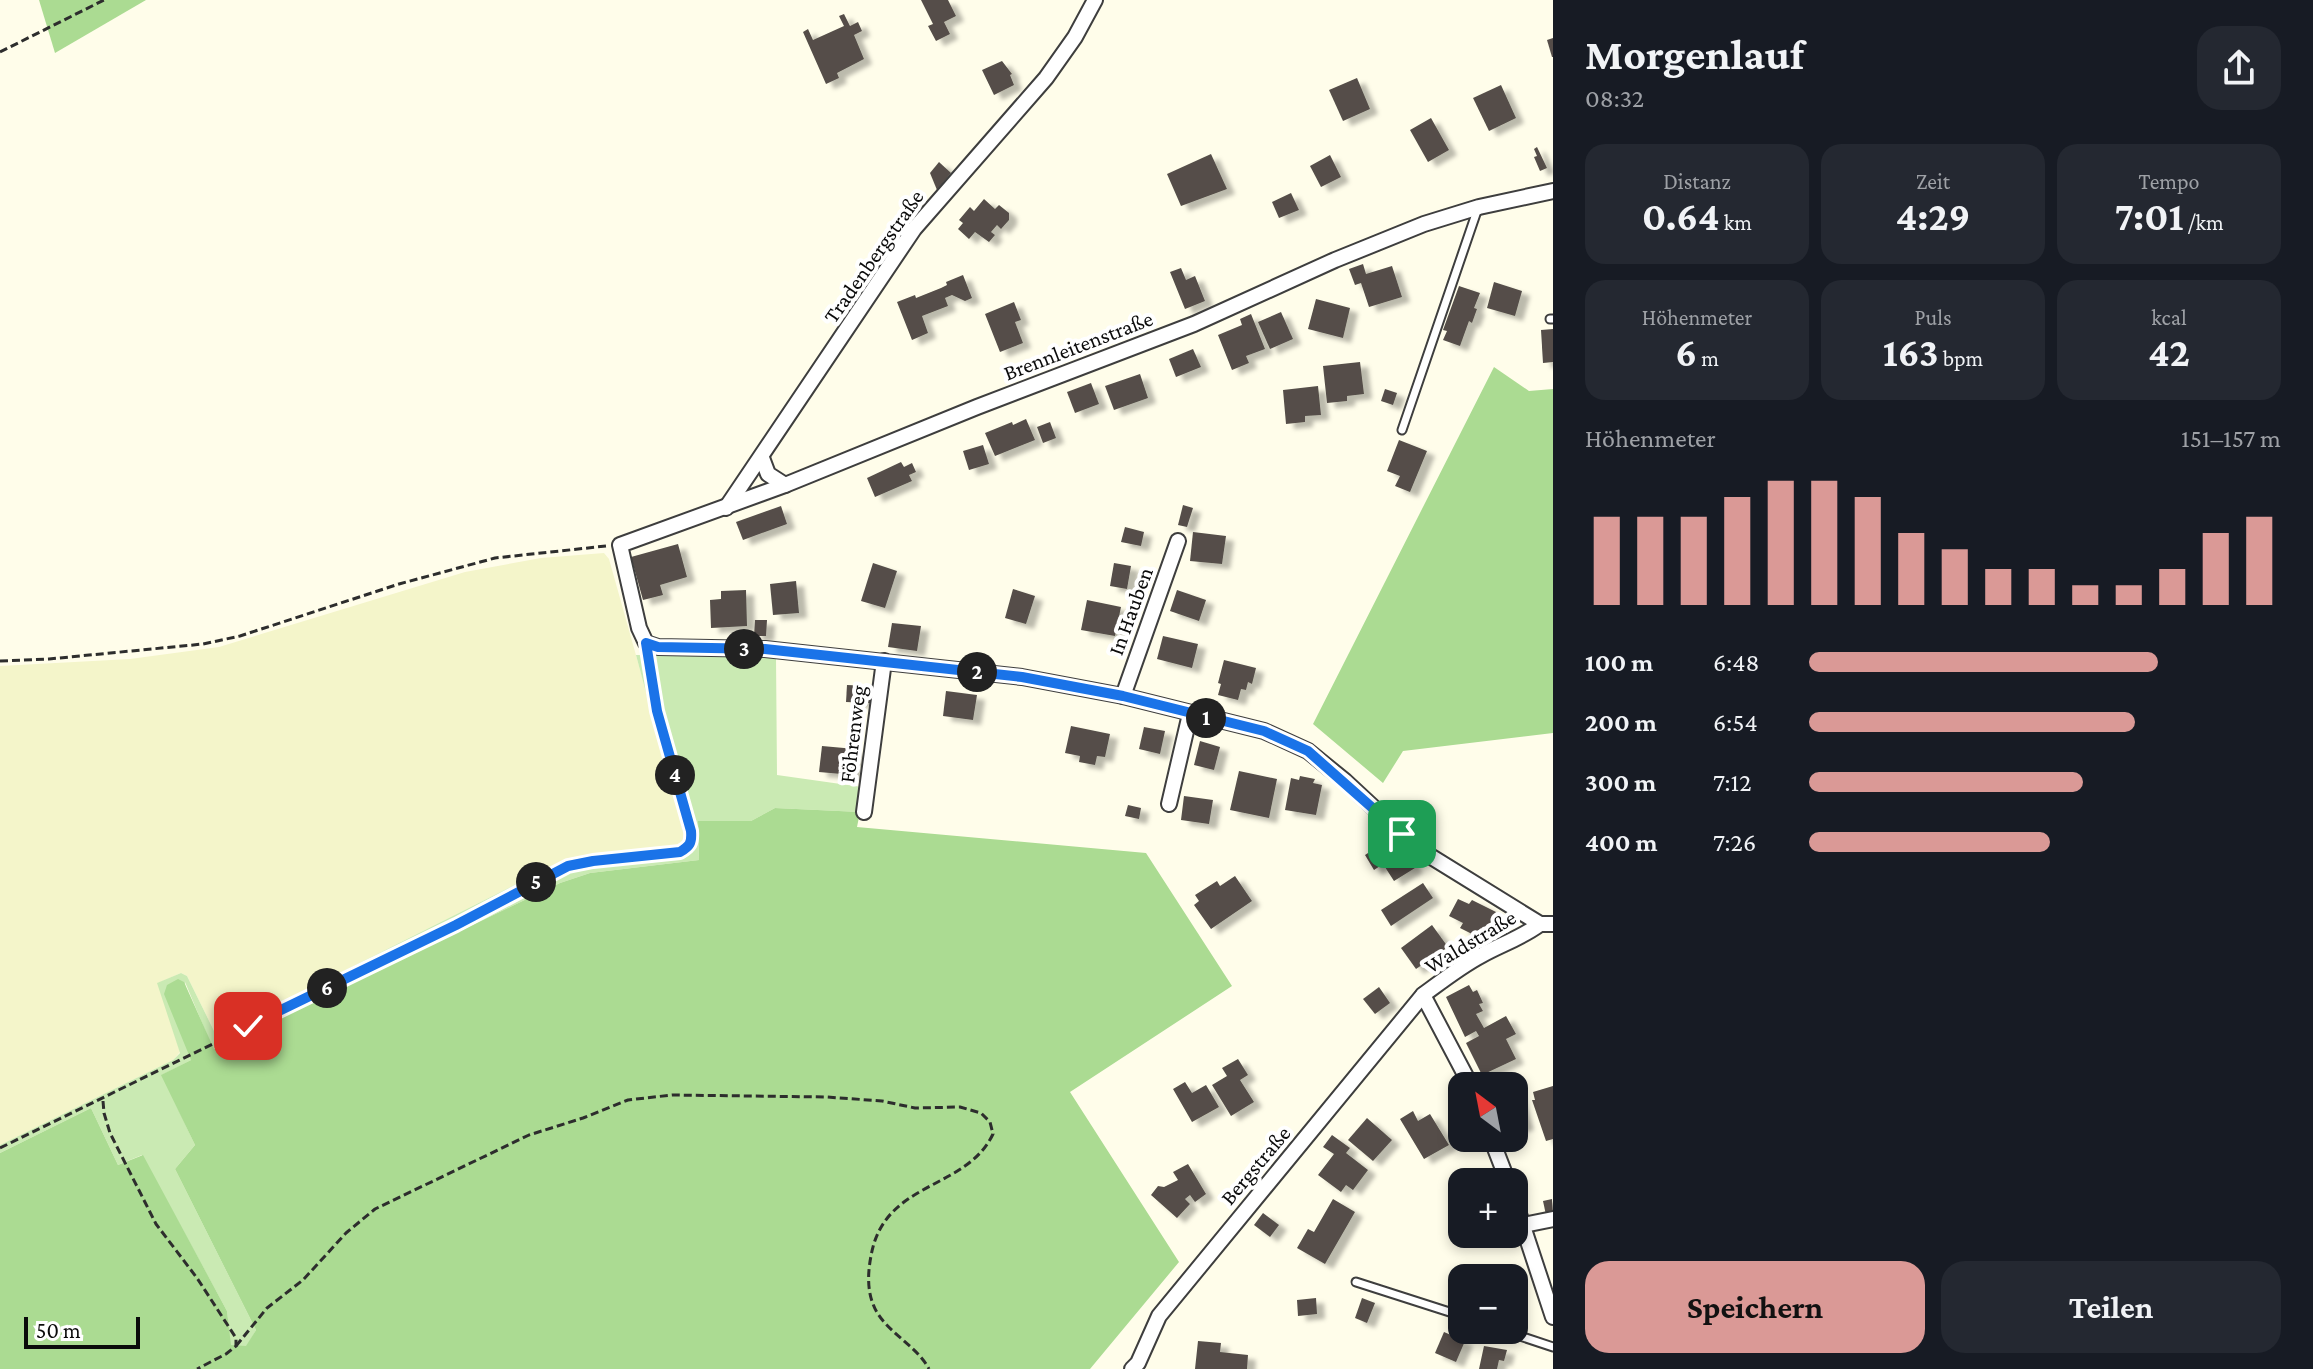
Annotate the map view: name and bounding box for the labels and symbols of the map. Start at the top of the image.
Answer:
street label: Tradenbergstraße [818,185,929,328]
street label: Brennleitenstraße [1000,305,1156,385]
street label: In Hauben [1103,564,1158,659]
pin: 3 [724,629,764,669]
pin: 2 [957,652,997,692]
street label: Föhrenweg [834,683,871,784]
pin: 1 [1186,698,1226,738]
pin: 4 [655,755,695,795]
pin [1368,800,1436,868]
pin: 5 [516,862,556,902]
street label: Waldstraße [1420,904,1520,978]
pin: 6 [307,968,347,1008]
pin [214,992,282,1060]
north arrow [1448,1072,1528,1152]
street label: Bergstraße [1215,1121,1296,1210]
scale bar [24,1313,140,1349]

